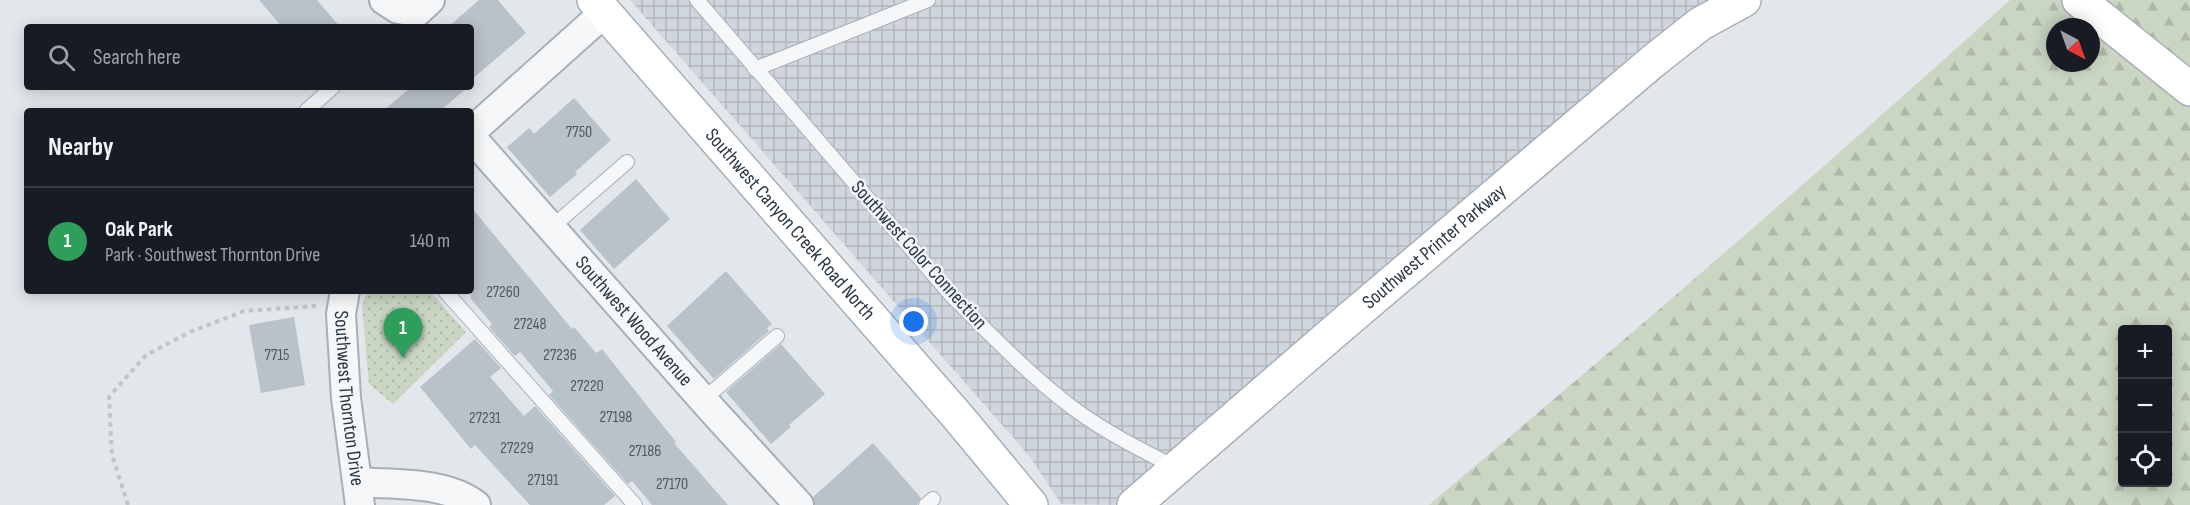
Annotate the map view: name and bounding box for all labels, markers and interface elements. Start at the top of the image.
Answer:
north arrow [2046,18,2100,72]
search box [24,24,474,90]
icon: search [45,41,78,74]
text: Search here [93,44,180,71]
house number: 7750 [566,123,592,142]
street label: Southwest Canyon Creek Road North [700,124,880,325]
text: Nearby [48,132,114,163]
street label: Southwest Color Connection [846,176,992,334]
street label: Southwest Printer Parkway [1358,179,1511,314]
text: Oak Park [105,216,173,243]
text: 1 [64,229,71,253]
text: 140 m [410,229,450,253]
text: Park · Southwest Thornton Drive [105,243,320,267]
street label: Southwest Wood Avenue [570,251,698,391]
house number: 27260 [486,283,520,302]
your location [899,307,928,336]
pin: 1 [384,308,422,358]
street label: Southwest Thornton Drive [329,310,369,487]
house number: 27248 [513,315,547,334]
map controls [2118,325,2172,487]
button: + [2118,325,2172,379]
house number: 7715 [265,346,289,365]
house number: 27236 [543,346,577,365]
house number: 27220 [570,377,604,396]
button: − [2118,379,2172,433]
house number: 27198 [600,408,632,427]
house number: 27231 [469,409,501,428]
button: locate [2118,433,2172,487]
house number: 27229 [500,439,534,458]
house number: 27186 [629,442,661,461]
house number: 27191 [527,471,559,490]
house number: 27170 [656,475,688,494]

